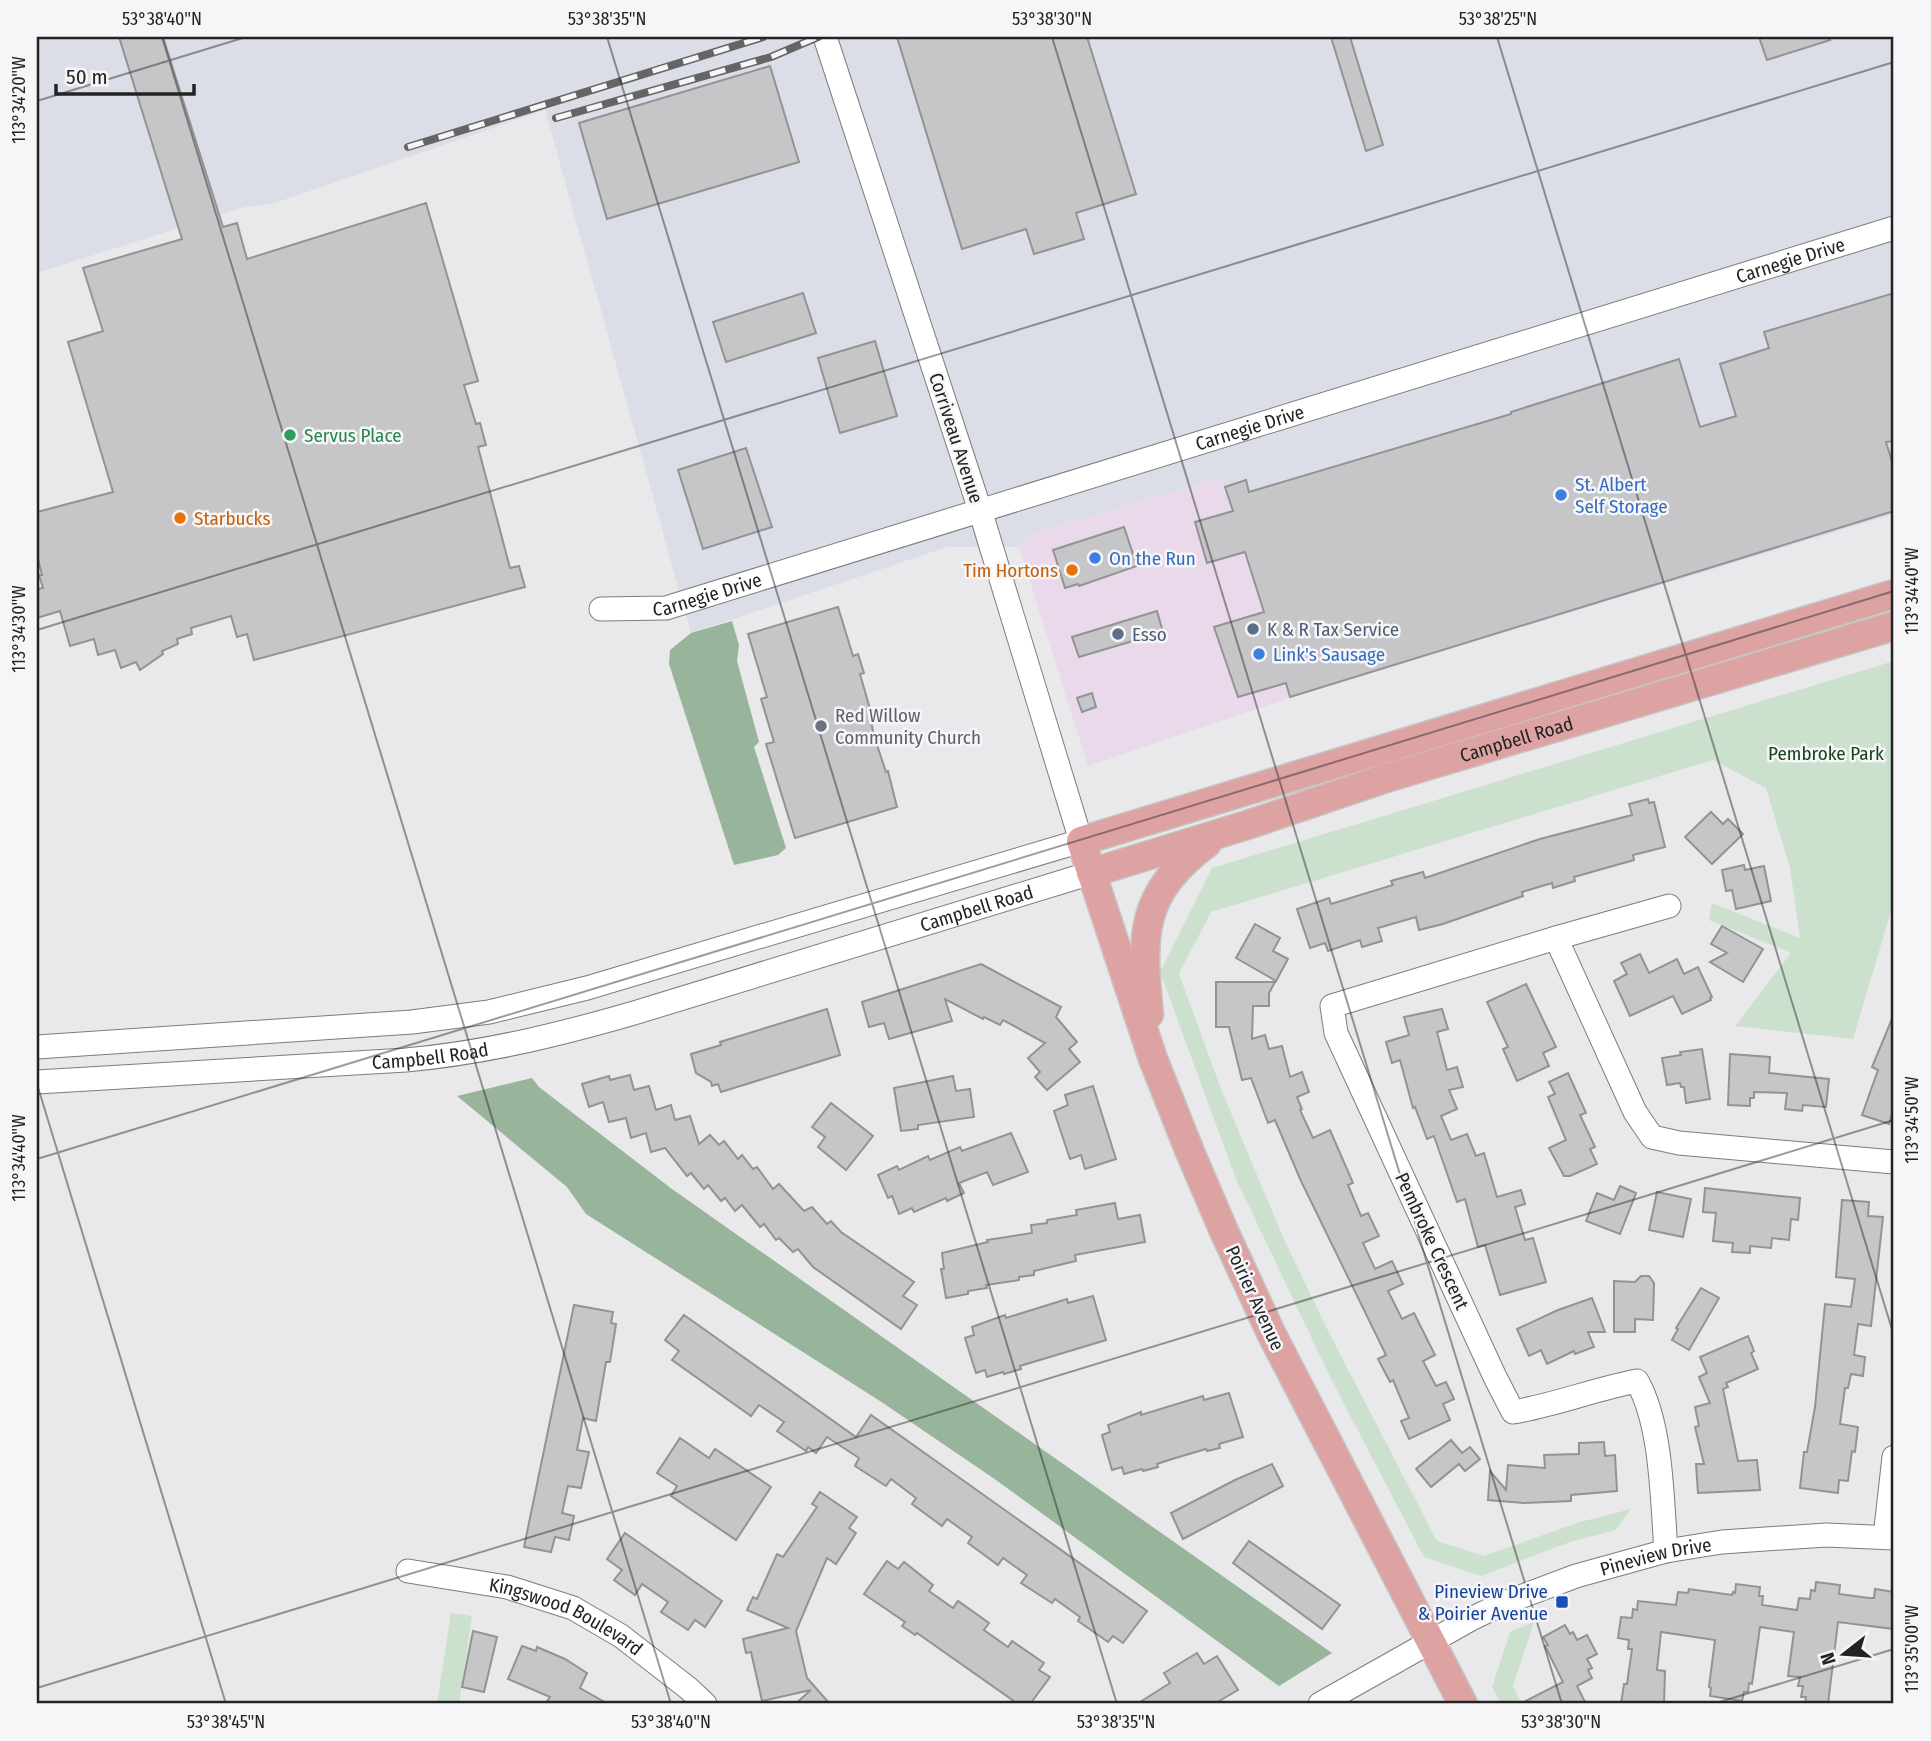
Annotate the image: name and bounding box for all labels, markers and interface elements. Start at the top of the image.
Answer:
text: 53°38'40"N [122,8,202,30]
text: 53°38'35"N [568,8,646,30]
text: 53°38'30"N [1012,8,1092,30]
text: 53°38'25"N [1459,8,1537,30]
scale bar [56,52,194,96]
text: 113°34'20"W [8,56,30,144]
text: 50 m [66,64,108,90]
street label: Carnegie Drive [1733,232,1848,288]
street label: Corriveau Avenue [924,370,988,506]
street label: Carnegie Drive [1192,400,1307,455]
place label: Servus Place [304,424,402,447]
marker: Servus Place [282,427,298,443]
place label: St. Albert Self Storage [1575,473,1668,518]
marker: St. Albert Self Storage [1553,487,1569,503]
place label: Starbucks [194,507,271,530]
marker: Starbucks [172,510,188,526]
place label: On the Run [1109,547,1196,570]
text: 113°34'40"W [1901,547,1923,635]
marker: On the Run [1087,550,1103,566]
place label: Tim Hortons [963,559,1058,582]
marker: Tim Hortons [1064,562,1080,578]
street label: Carnegie Drive [652,568,764,620]
text: 113°34'30"W [8,585,30,673]
place label: K & R Tax Service [1267,618,1399,641]
marker: K & R Tax Service [1245,621,1261,637]
place label: Esso [1132,623,1167,646]
marker: Esso [1110,626,1126,642]
place label: Link's Sausage [1273,643,1385,666]
marker: Link's Sausage [1251,646,1267,662]
place label: Red Willow Community Church [835,704,981,749]
street label: Campbell Road [1457,711,1576,767]
marker: Red Willow Community Church [813,718,829,734]
park label: Pembroke Park [1768,742,1884,765]
street label: Campbell Road [917,880,1036,936]
street label: Campbell Road [371,1037,490,1074]
text: 113°34'50"W [1901,1076,1923,1164]
text: 113°34'40"W [8,1114,30,1202]
street label: Pembroke Crescent [1390,1169,1474,1314]
street label: Poirier Avenue [1221,1242,1289,1354]
street label: Pineview Drive [1597,1532,1713,1580]
street label: Kingswood Boulevard [488,1573,647,1660]
place label: Pineview Drive & Poirier Avenue [1418,1580,1548,1625]
marker: Pineview Drive & Poirier Avenue [1554,1594,1570,1610]
text: 113°35'00"W [1901,1604,1923,1693]
north arrow [1808,1618,1878,1688]
text: N [1816,1650,1841,1668]
text: 53°38'45"N [187,1711,265,1733]
text: 53°38'40"N [631,1711,711,1733]
text: 53°38'35"N [1077,1711,1155,1733]
text: 53°38'30"N [1521,1711,1601,1733]

